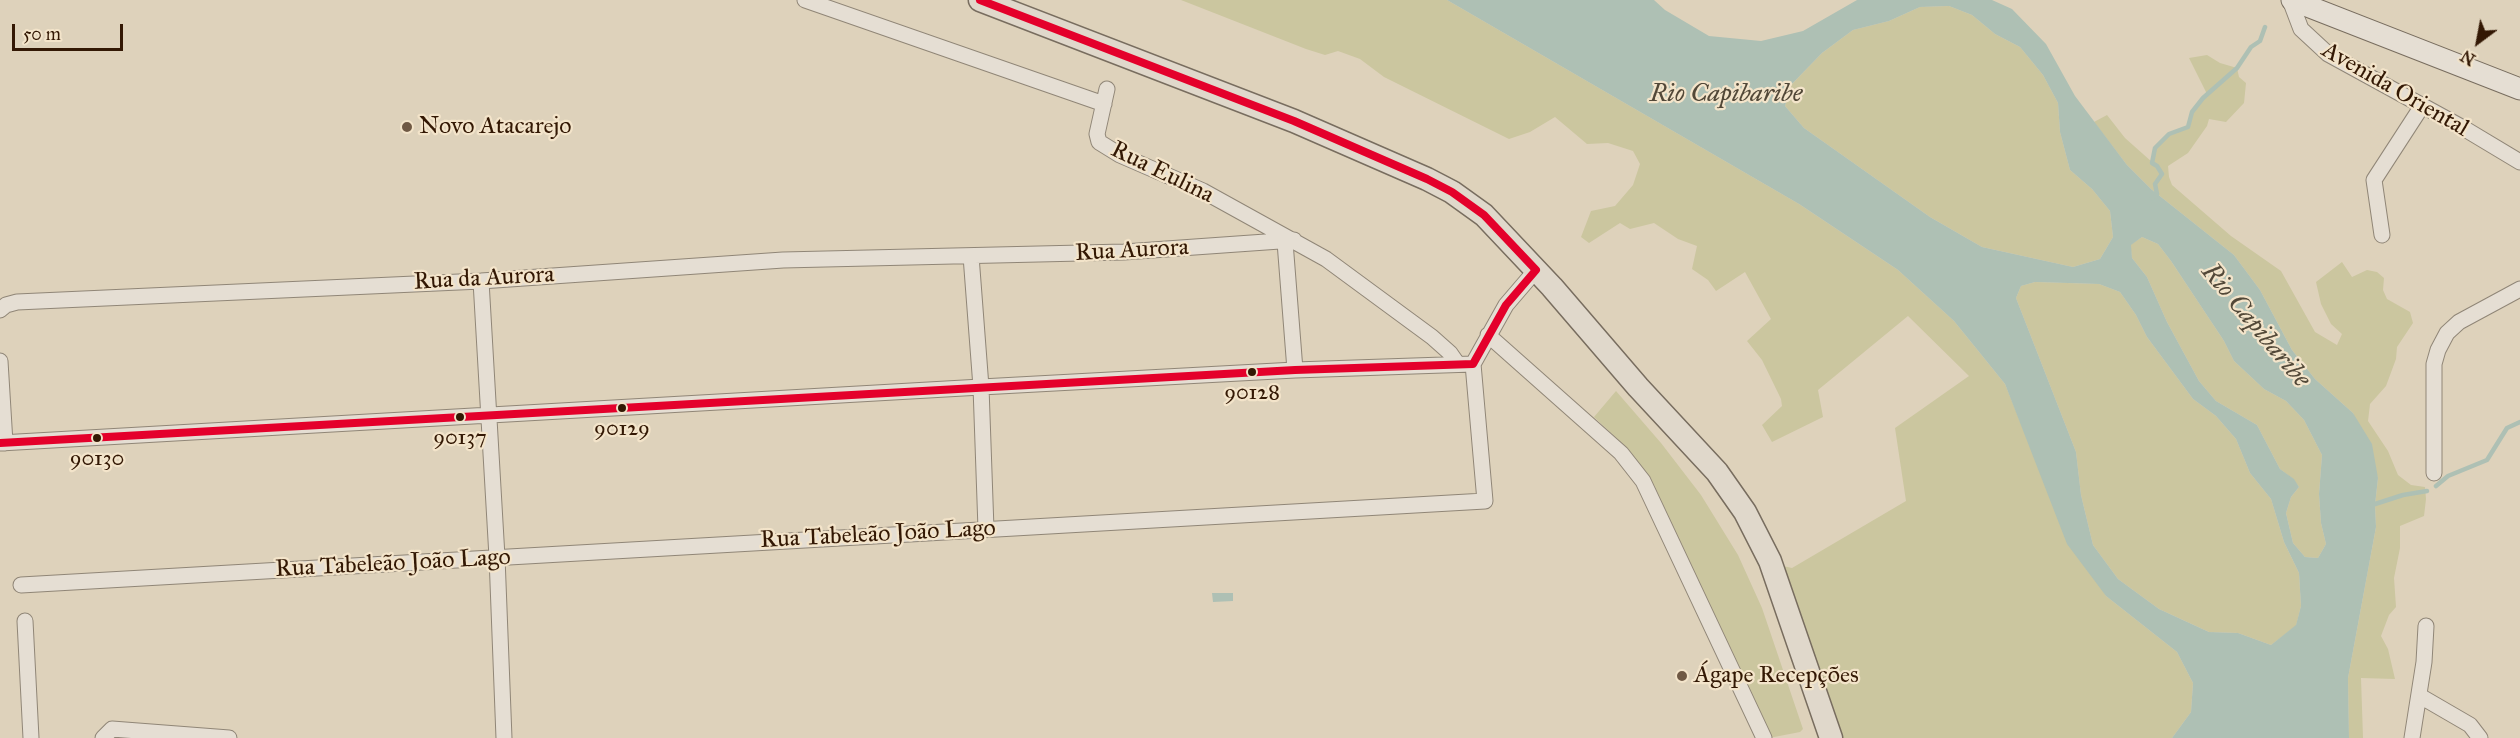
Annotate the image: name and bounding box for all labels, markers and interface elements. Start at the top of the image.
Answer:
scale bar [15,12,126,50]
north arrow [2448,12,2508,72]
text: 50 m [23,23,61,45]
street label: Avenida Oriental [2316,36,2474,144]
text: N [2457,46,2479,69]
water label: Rio Capibaribe [1650,79,1802,111]
place label: Novo Atacarejo [419,113,572,141]
marker: Novo Atacarejo [400,120,414,134]
street label: Rua Eulina [1106,136,1218,210]
street label: Rua Aurora [1074,234,1190,268]
water label: Rio Capibaribe [2194,258,2316,394]
street label: Rua da Aurora [413,261,555,297]
marker: 90128 [1246,366,1258,378]
place label: 90128 [1224,381,1280,407]
marker: 90129 [616,402,628,414]
marker: 90137 [454,411,466,423]
place label: 90129 [594,417,650,443]
place label: 90137 [433,426,487,452]
marker: 90130 [91,432,103,444]
place label: 90130 [70,447,124,473]
street label: Rua Tabeleão João Lago [759,514,997,556]
street label: Rua Tabeleão João Lago [274,543,512,585]
place label: Ágape Recepções [1694,662,1859,690]
marker: Ágape Recepções [1675,669,1689,683]

